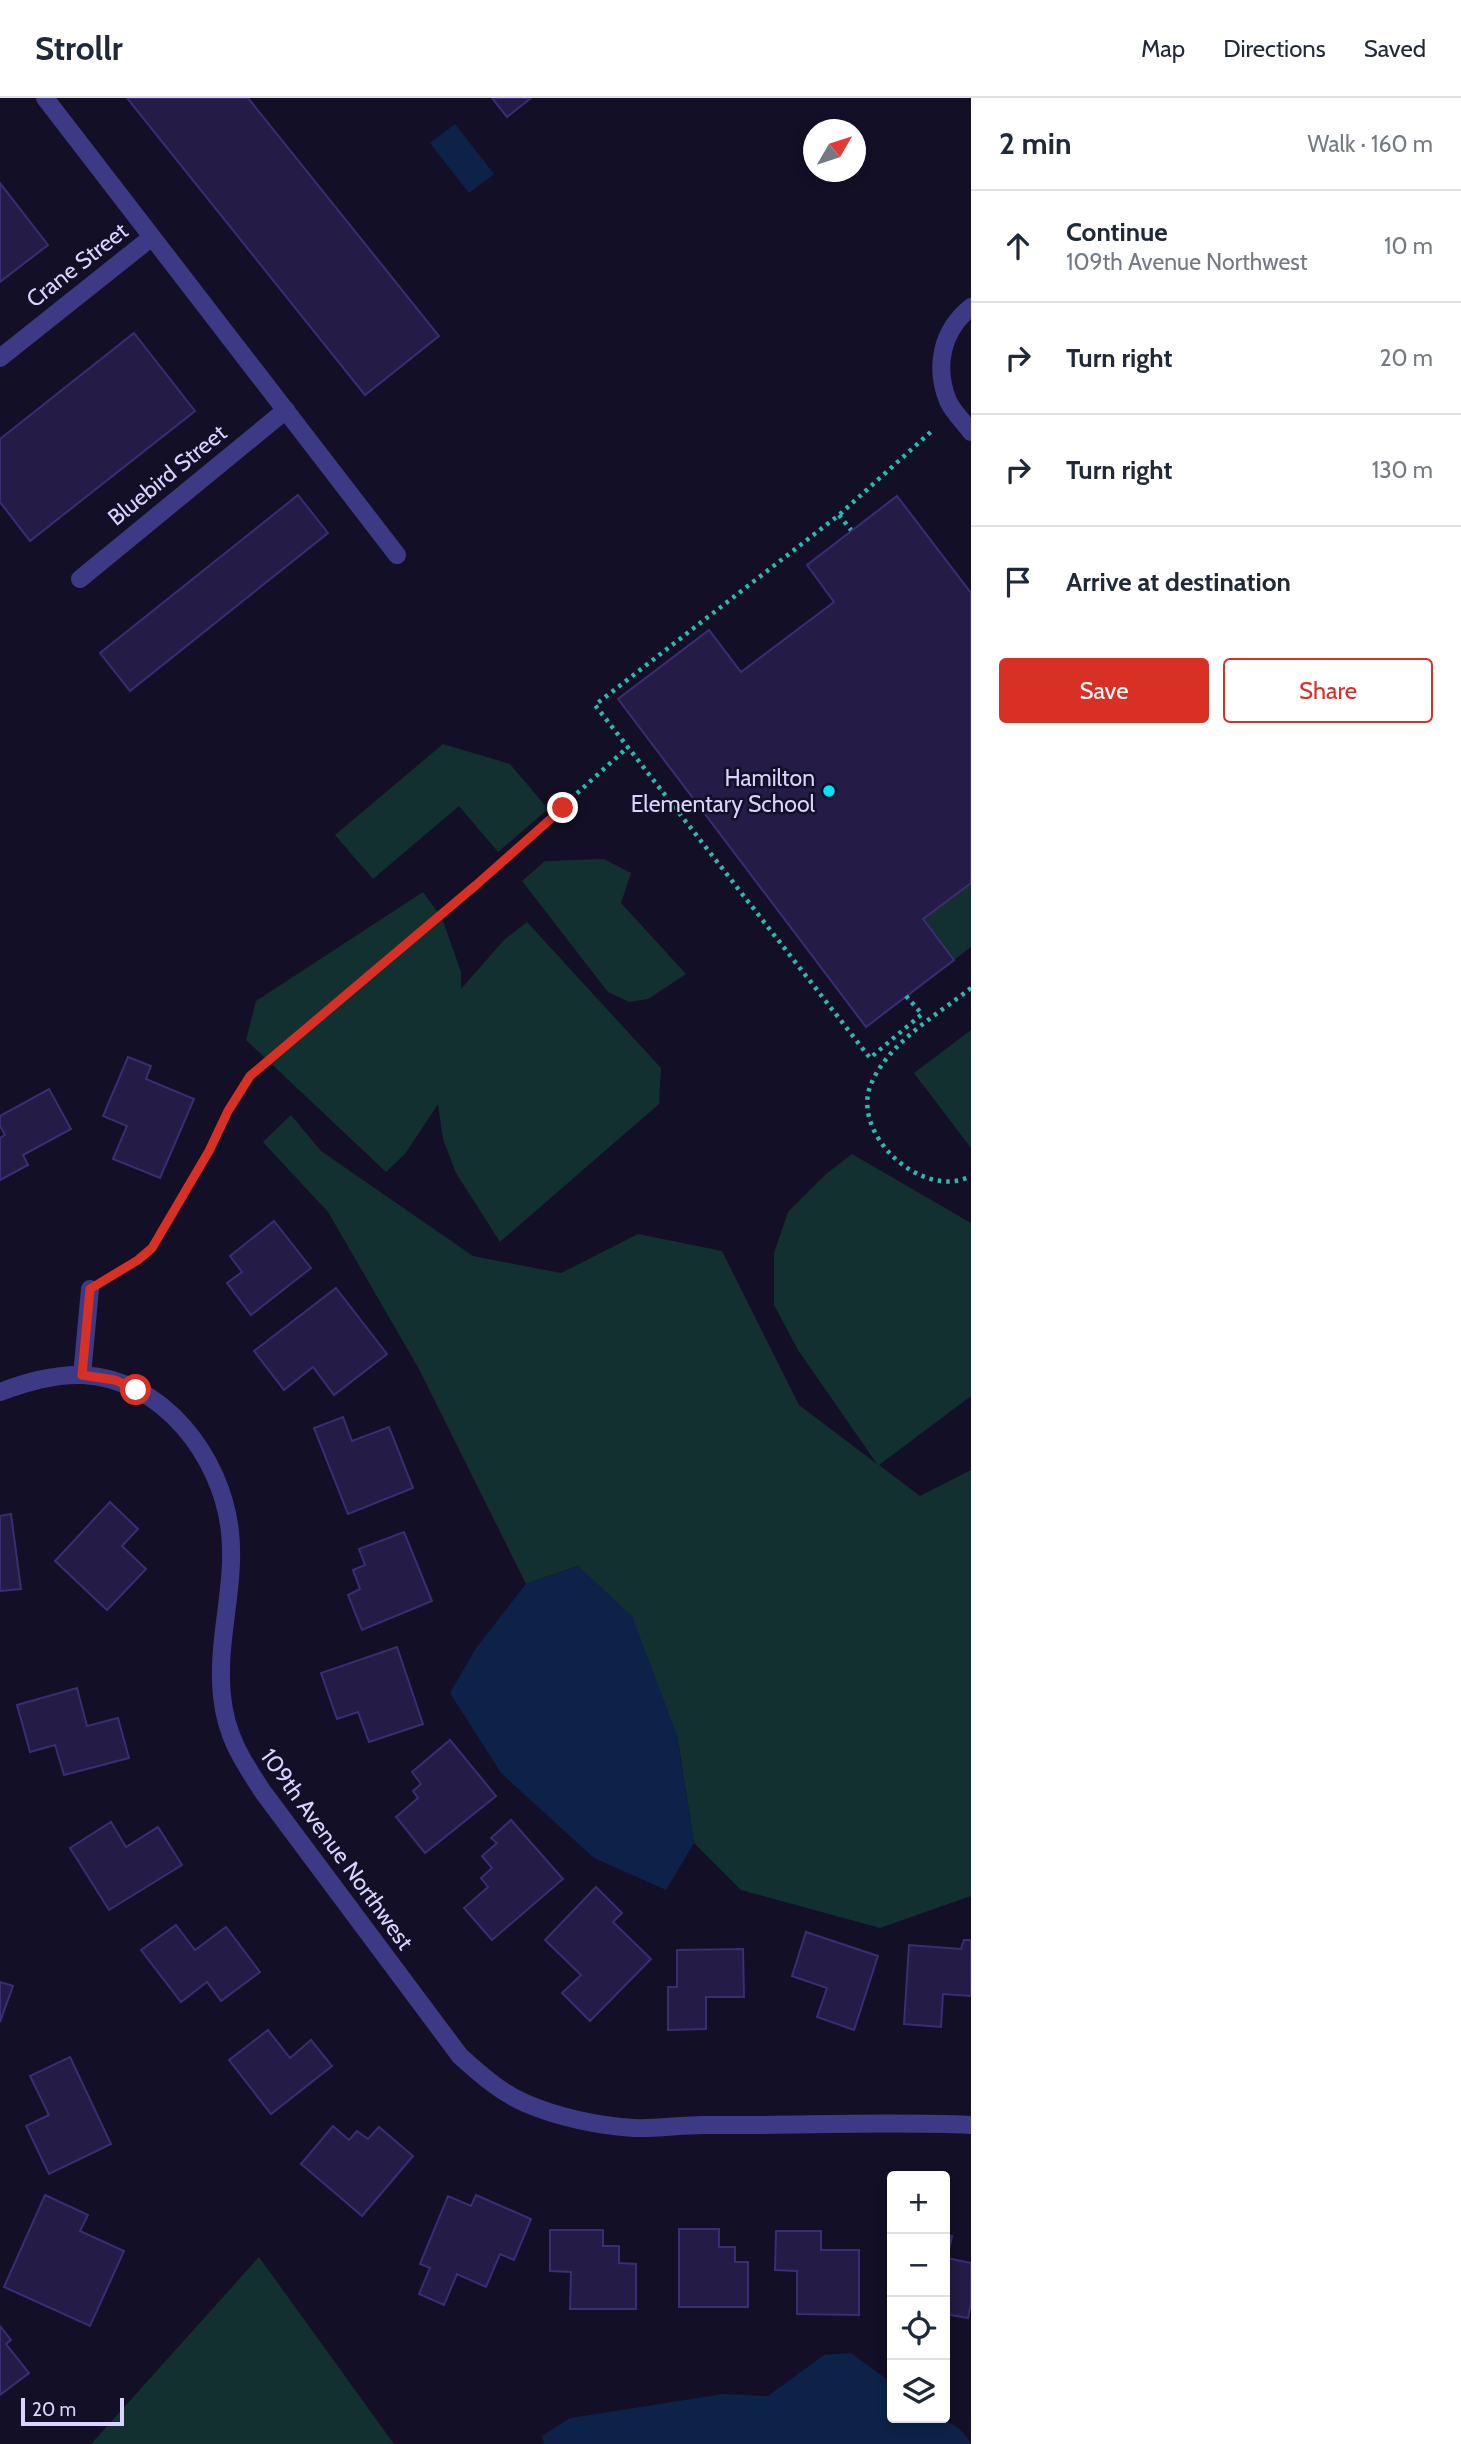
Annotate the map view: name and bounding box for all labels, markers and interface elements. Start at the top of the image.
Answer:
text: Strollr [35,28,123,68]
text: Map [1141,34,1185,63]
text: Directions [1223,34,1326,63]
text: Saved [1364,34,1426,63]
north arrow [803,119,866,182]
text: 2 min [999,125,1071,162]
text: Walk · 160 m [1308,130,1433,158]
text: Continue [1066,216,1168,248]
street label: Crane Street [21,217,134,313]
icon: ahead [999,227,1037,265]
text: 10 m [1384,232,1433,260]
text: 109th Avenue Northwest [1066,248,1308,276]
icon: right [999,339,1037,377]
text: Turn right [1066,342,1172,374]
text: 20 m [1380,344,1433,372]
street label: Bluebird Street [102,418,232,531]
icon: right [999,451,1037,489]
text: Turn right [1066,454,1172,486]
text: 130 m [1372,456,1433,484]
icon: arrive [999,563,1037,601]
text: Arrive at destination [1066,566,1291,598]
button: Save [999,658,1209,723]
button: Share [1223,658,1433,723]
place label: Hamilton Elementary School [631,764,816,818]
marker: Hamilton Elementary School [821,783,837,799]
route end [547,792,578,823]
route start [120,1374,151,1405]
street label: 109th Avenue Northwest [255,1743,419,1955]
map controls [887,2171,950,2423]
button: + [887,2171,950,2234]
button: − [887,2234,950,2297]
button: locate [887,2297,950,2360]
button: layers [887,2360,950,2423]
scale bar [21,2395,124,2427]
text: 20 m [32,2398,76,2421]

